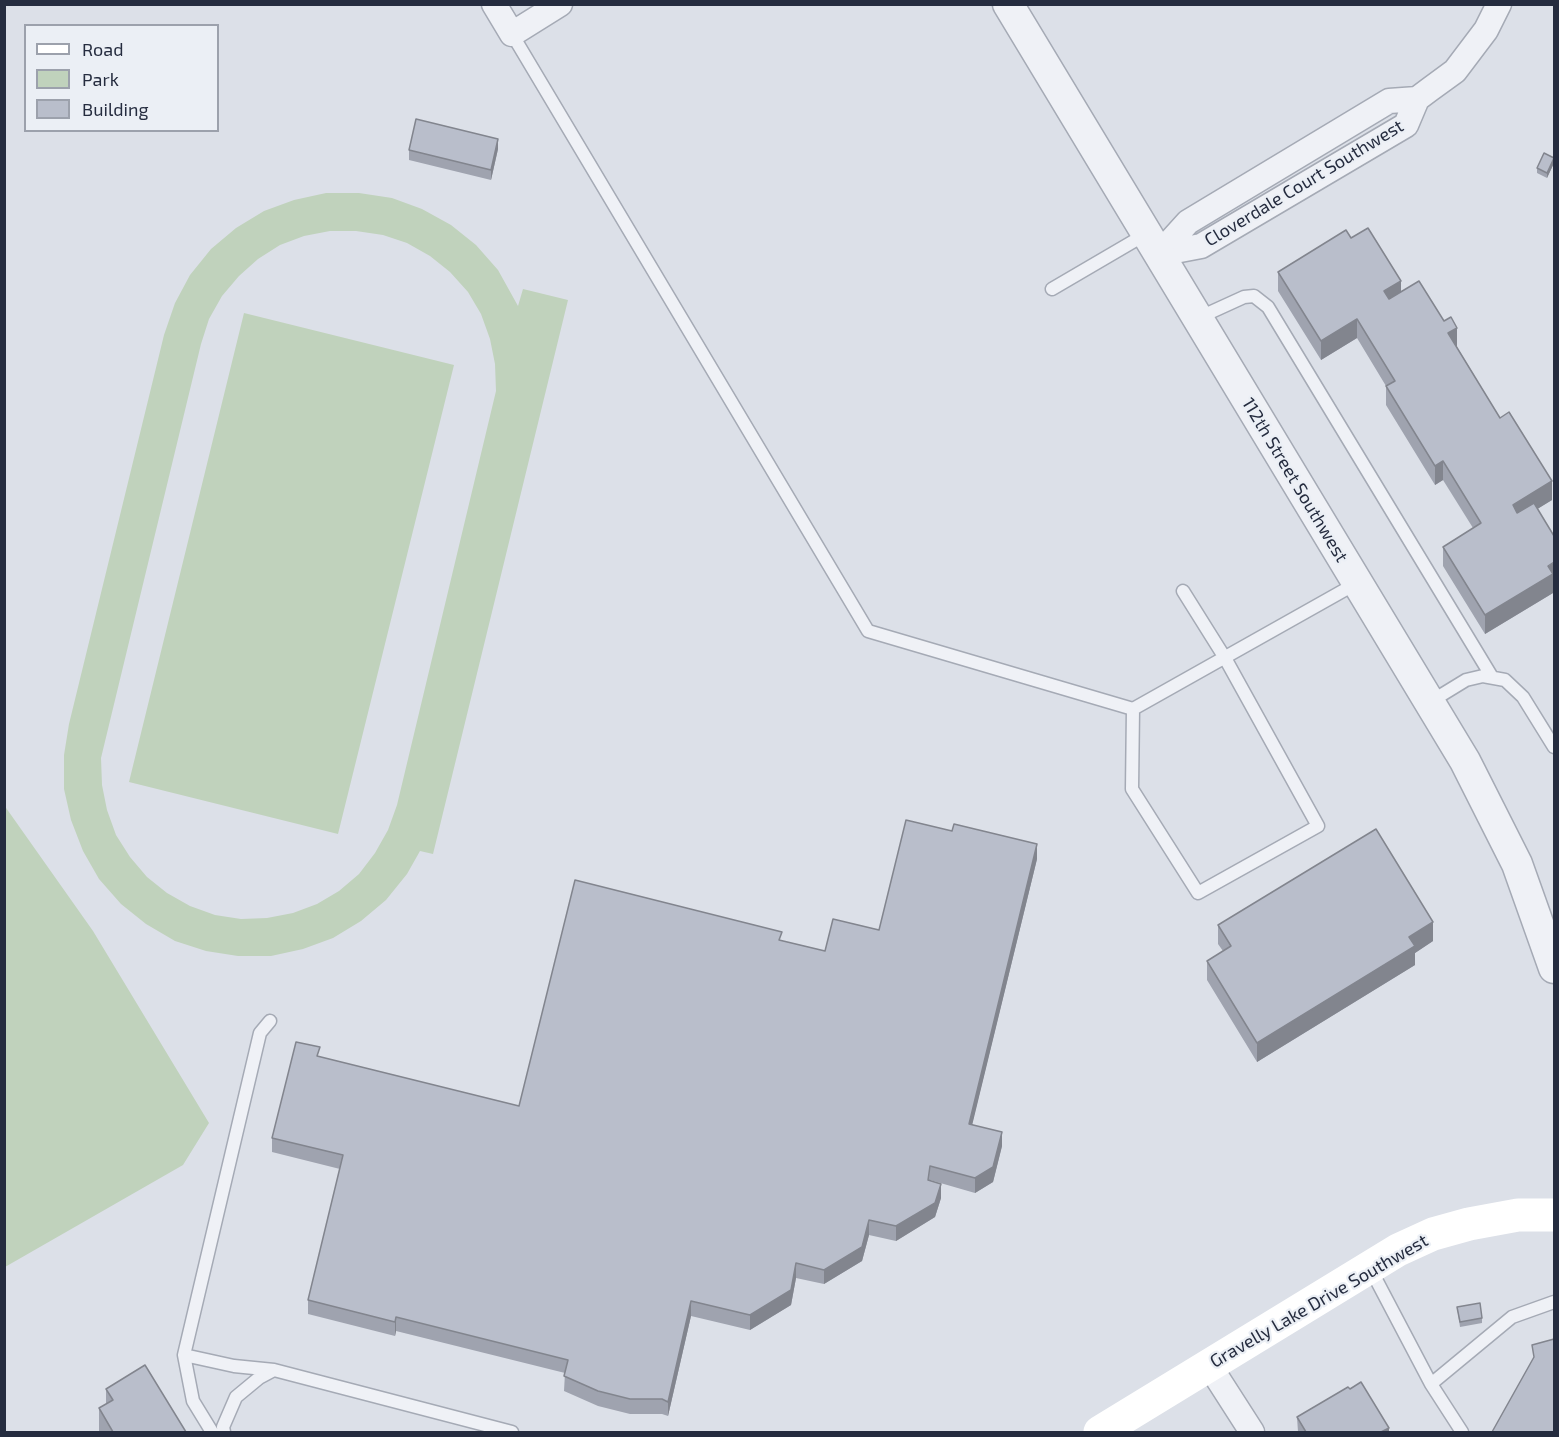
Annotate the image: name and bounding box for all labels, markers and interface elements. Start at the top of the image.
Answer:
legend [24,24,219,132]
text: Road [82,38,123,60]
text: Park [82,68,119,90]
text: Building [82,98,149,120]
street label: Cloverdale Court Southwest [1201,115,1407,251]
street label: 112th Street Southwest [1237,394,1353,566]
street label: Gravelly Lake Drive Southwest [1206,1230,1432,1372]

